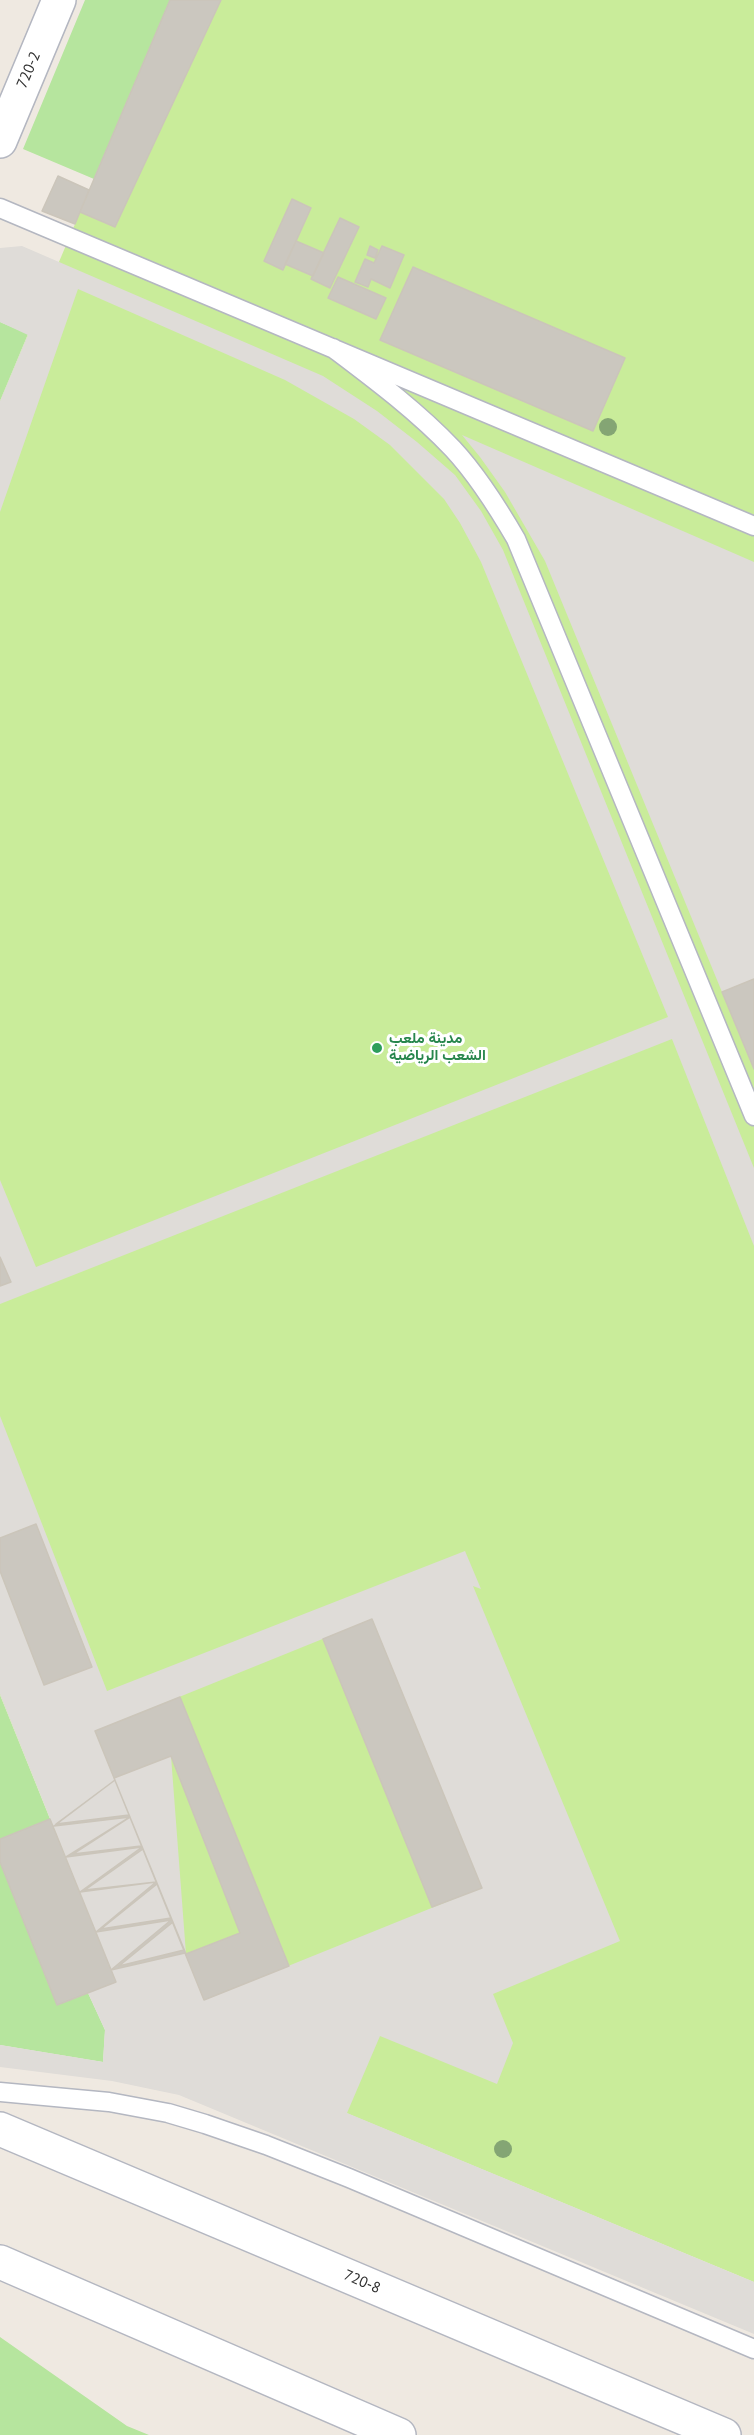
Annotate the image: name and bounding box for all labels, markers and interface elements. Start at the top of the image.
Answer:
street label: 720-2 [13,49,45,91]
place label: مدينة ملعب الشعب الرياضية [389,1030,486,1065]
marker: مدينة ملعب الشعب الرياضية [370,1041,384,1055]
street label: 720-8 [341,2266,383,2298]

